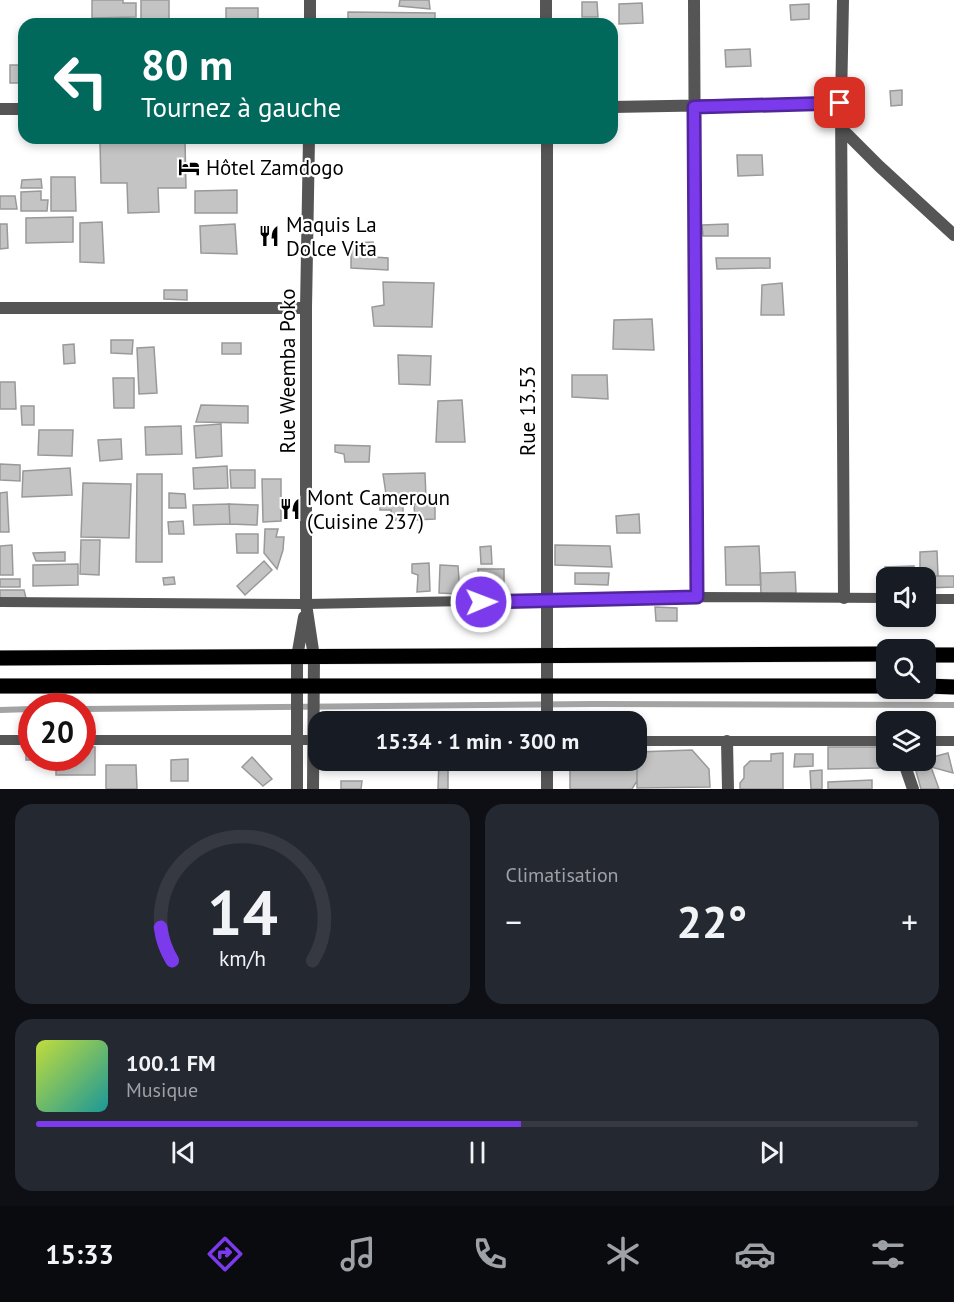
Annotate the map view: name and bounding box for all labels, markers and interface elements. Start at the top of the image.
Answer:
text: 80 m [141,37,233,92]
icon: left [42,42,120,120]
pin [814,77,865,128]
icon: arrive [823,86,856,119]
text: Tournez à gauche [141,90,341,124]
place label: Hôtel Zamdogo [206,154,344,181]
hotel icon: Hôtel Zamdogo [177,155,201,179]
place label: Maquis La Dolce Vita [286,211,377,262]
restaurant icon: Maquis La Dolce Vita [257,224,281,248]
street label: Rue Weemba Poko [274,289,301,453]
street label: Rue 13.53 [514,366,541,456]
place label: Mont Cameroun (Cuisine 237) [307,484,450,535]
restaurant icon: Mont Cameroun (Cuisine 237) [278,497,302,521]
map controls [876,567,936,771]
button: sound [876,567,936,627]
position arrow [449,570,513,634]
button: search [876,639,936,699]
speed limit sign: 20 [18,693,96,771]
button: layers [876,711,936,771]
text: 15:34 · 1 min · 300 m [376,727,579,755]
text: Climatisation [506,862,619,888]
text: 14 [207,871,278,952]
text: 22° [676,892,747,950]
text: − [506,900,522,943]
text: + [901,900,918,943]
text: km/h [219,944,266,972]
text: 100.1 FM [126,1049,216,1077]
text: Musique [126,1077,198,1103]
icon: previous [167,1136,200,1169]
icon: pause [461,1136,494,1169]
icon: next [755,1136,788,1169]
icon: directions [204,1233,246,1275]
icon: music [337,1233,379,1275]
icon: phone [469,1233,511,1275]
icon: climate [602,1233,644,1275]
icon: car [734,1233,776,1275]
icon: filters [867,1233,909,1275]
text: 15:33 [45,1237,114,1271]

